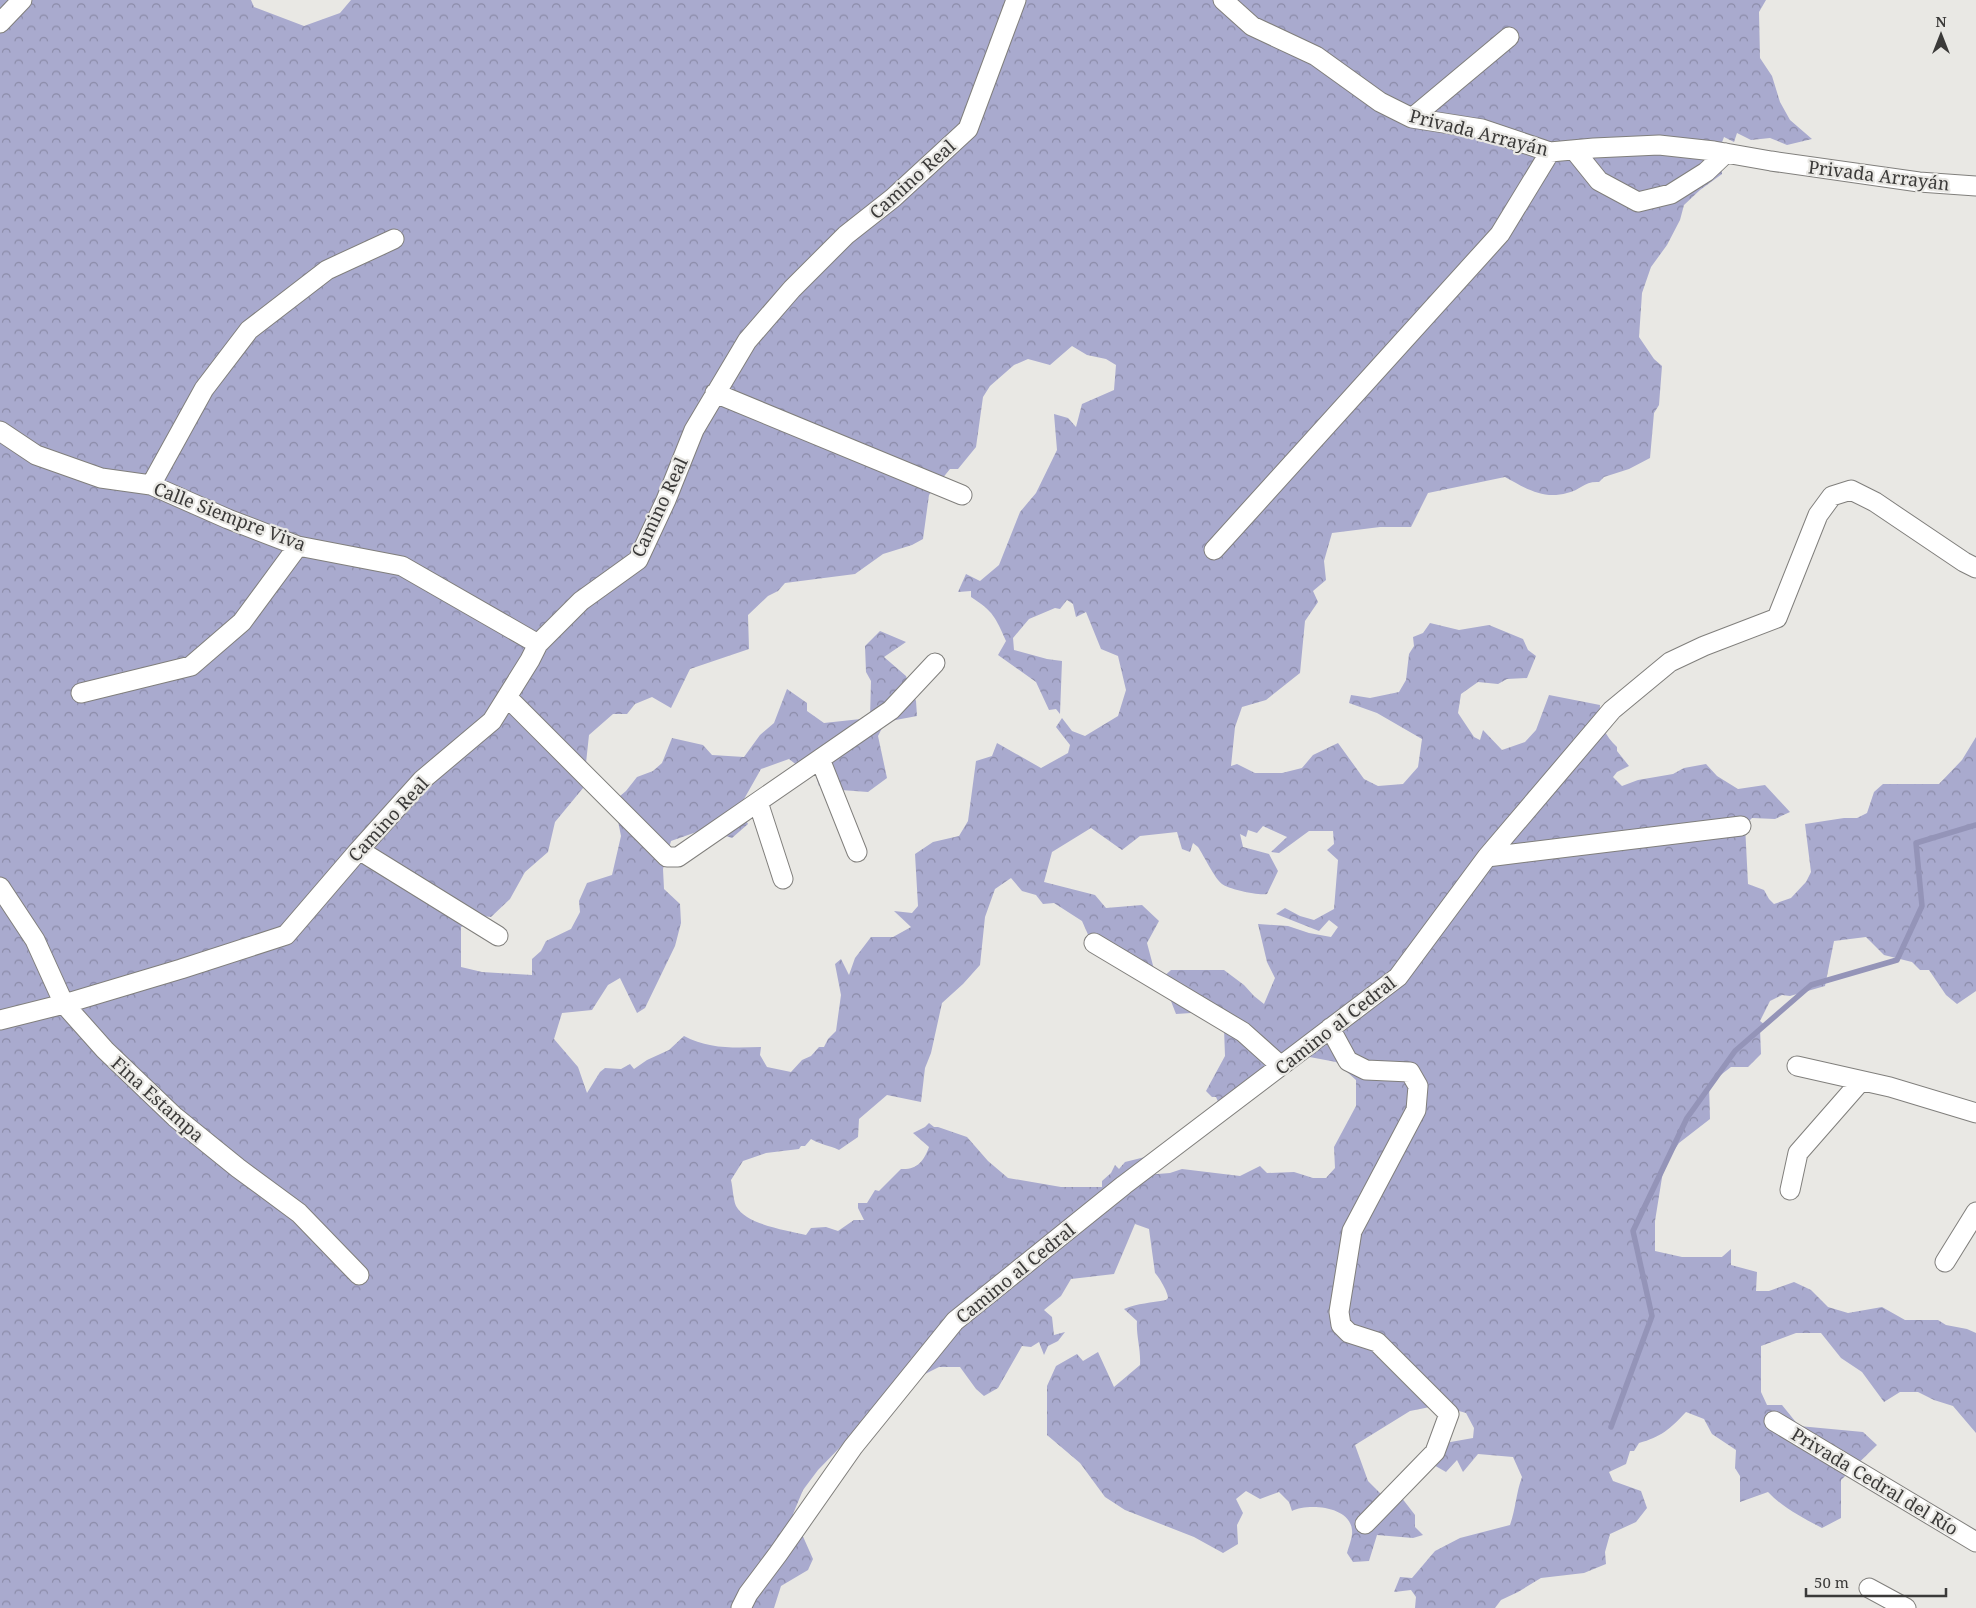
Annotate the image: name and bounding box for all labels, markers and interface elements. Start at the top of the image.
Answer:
north arrow [1916,10,1966,60]
text: N [1935,12,1947,31]
street label: Privada Arrayán [1407,103,1551,161]
street label: Camino Real [864,134,960,224]
street label: Privada Arrayán [1807,154,1952,196]
street label: Camino Real [625,453,693,561]
street label: Calle Siempre Viva [150,476,310,556]
street label: Camino Real [342,771,434,867]
street label: Camino al Cedral [1270,970,1400,1080]
street label: Fina Estampa [107,1051,209,1147]
street label: Camino al Cedral [950,1217,1080,1328]
street label: Privada Cedral del Río [1787,1422,1963,1540]
scale bar [1806,1566,1946,1598]
text: 50 m [1814,1572,1849,1592]

